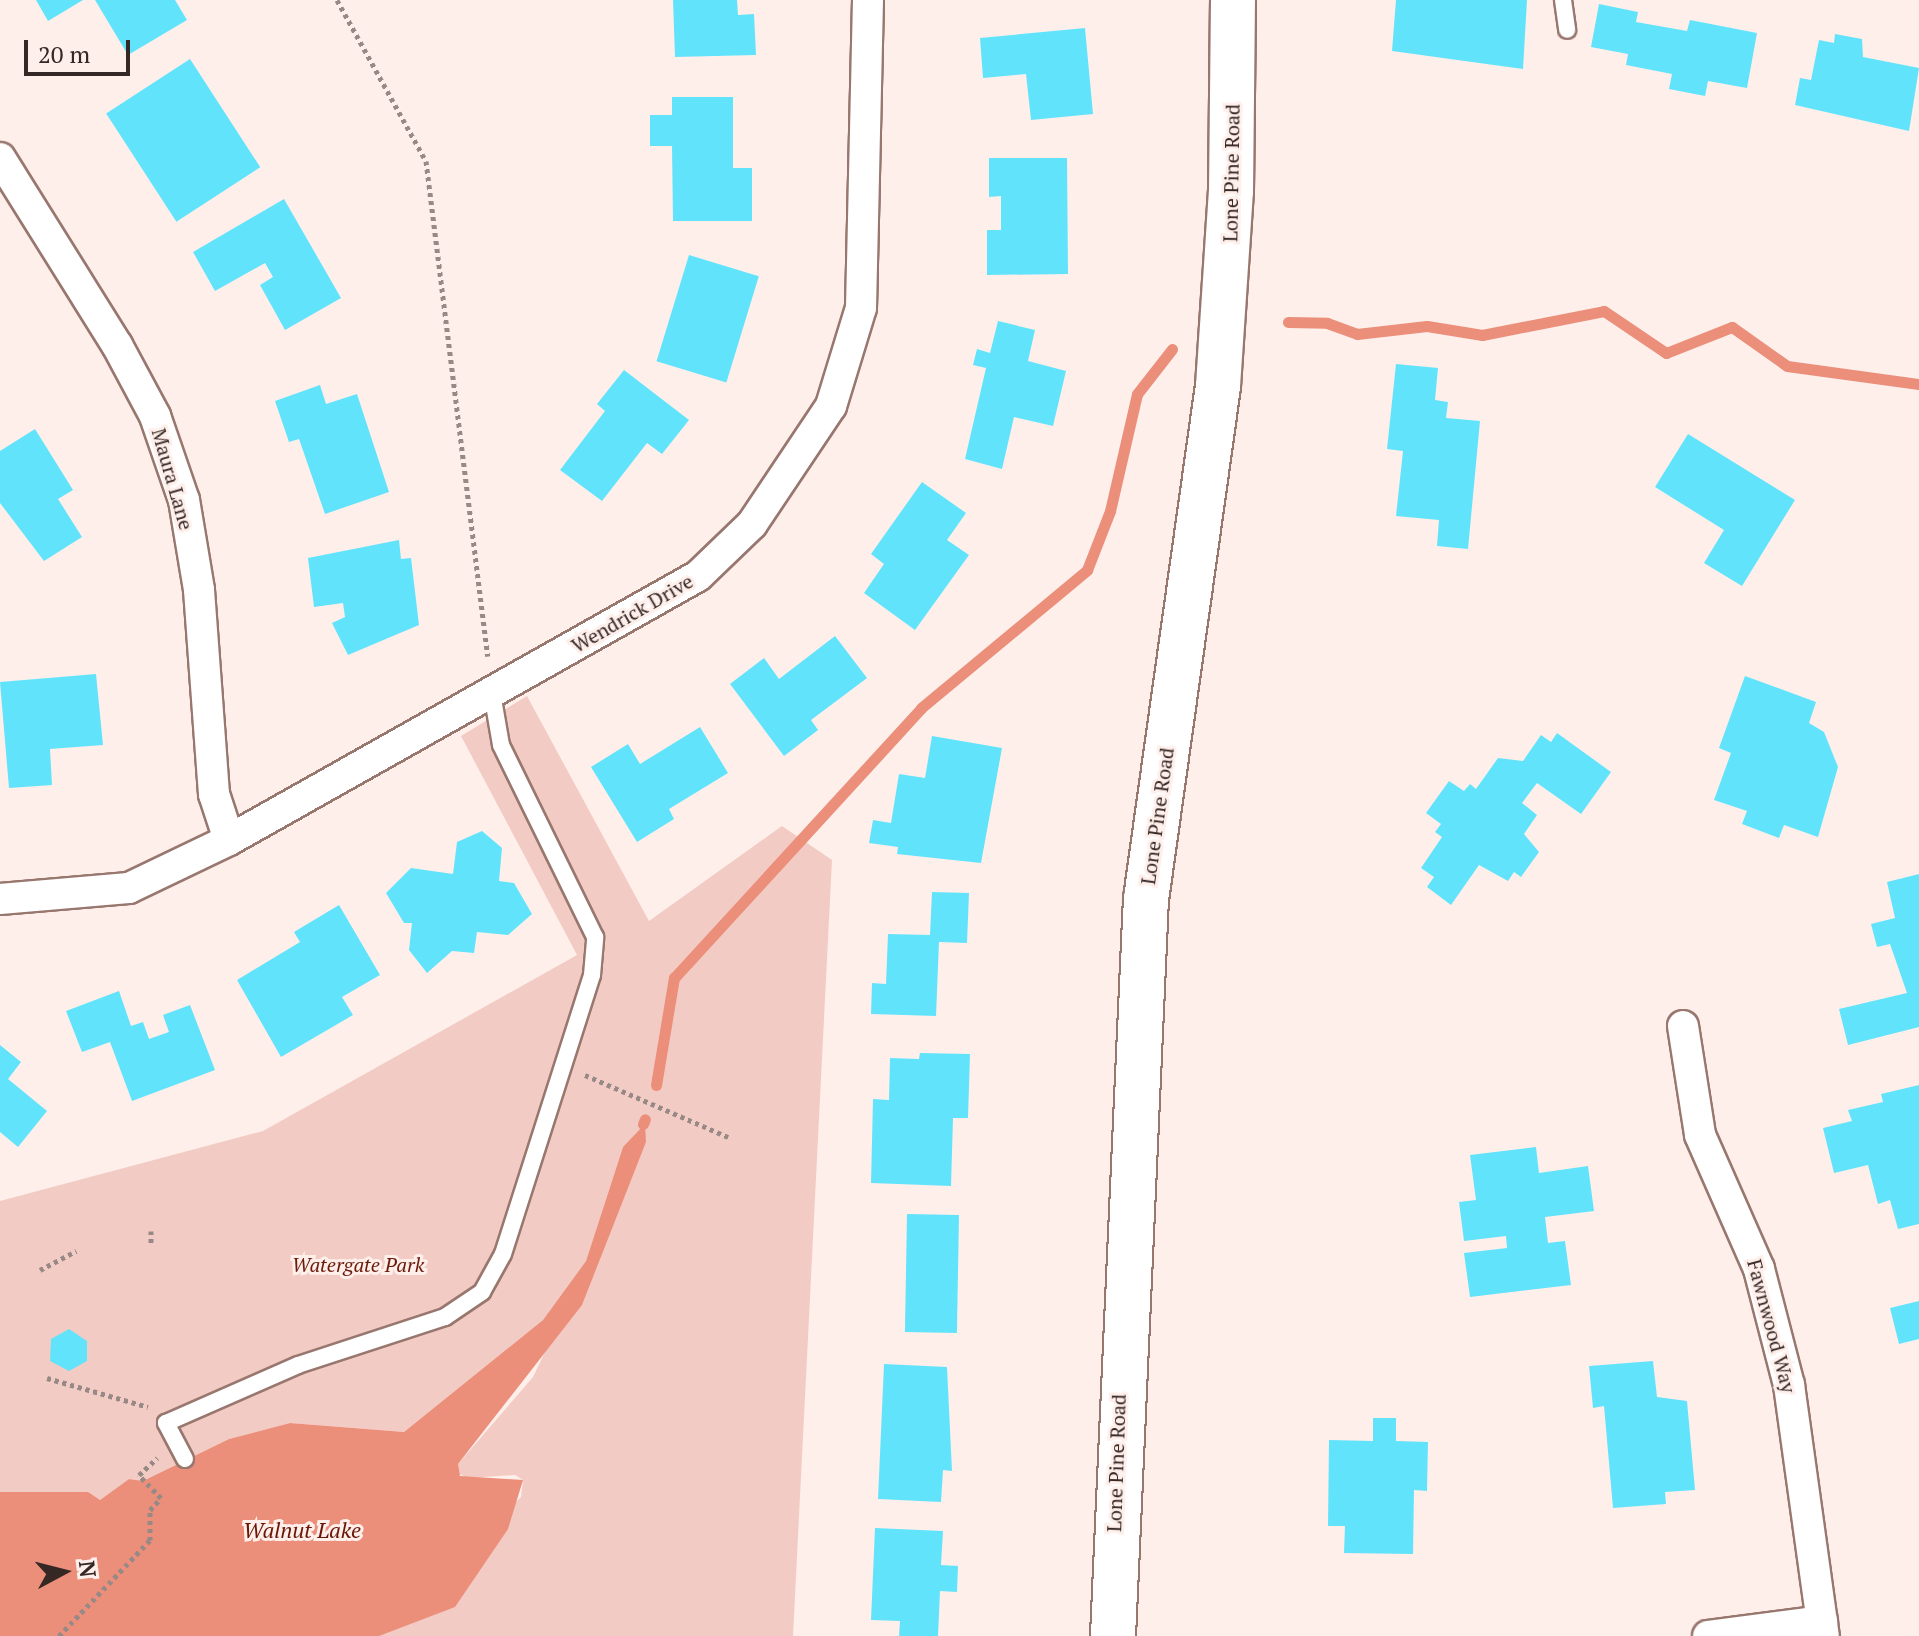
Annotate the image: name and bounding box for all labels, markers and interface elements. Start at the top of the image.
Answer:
scale bar [28,24,134,74]
text: 20 m [38,38,90,70]
street label: Lone Pine Road [1218,104,1244,242]
street label: Maura Lane [147,425,199,533]
street label: Wendrick Drive [567,569,697,657]
street label: Lone Pine Road [1135,746,1179,886]
park label: Watergate Park [292,1252,424,1276]
street label: Fawnwood Way [1743,1257,1801,1395]
street label: Lone Pine Road [1102,1394,1130,1532]
water label: Walnut Lake [243,1517,361,1543]
north arrow [24,1532,104,1612]
text: N [73,1559,104,1579]

